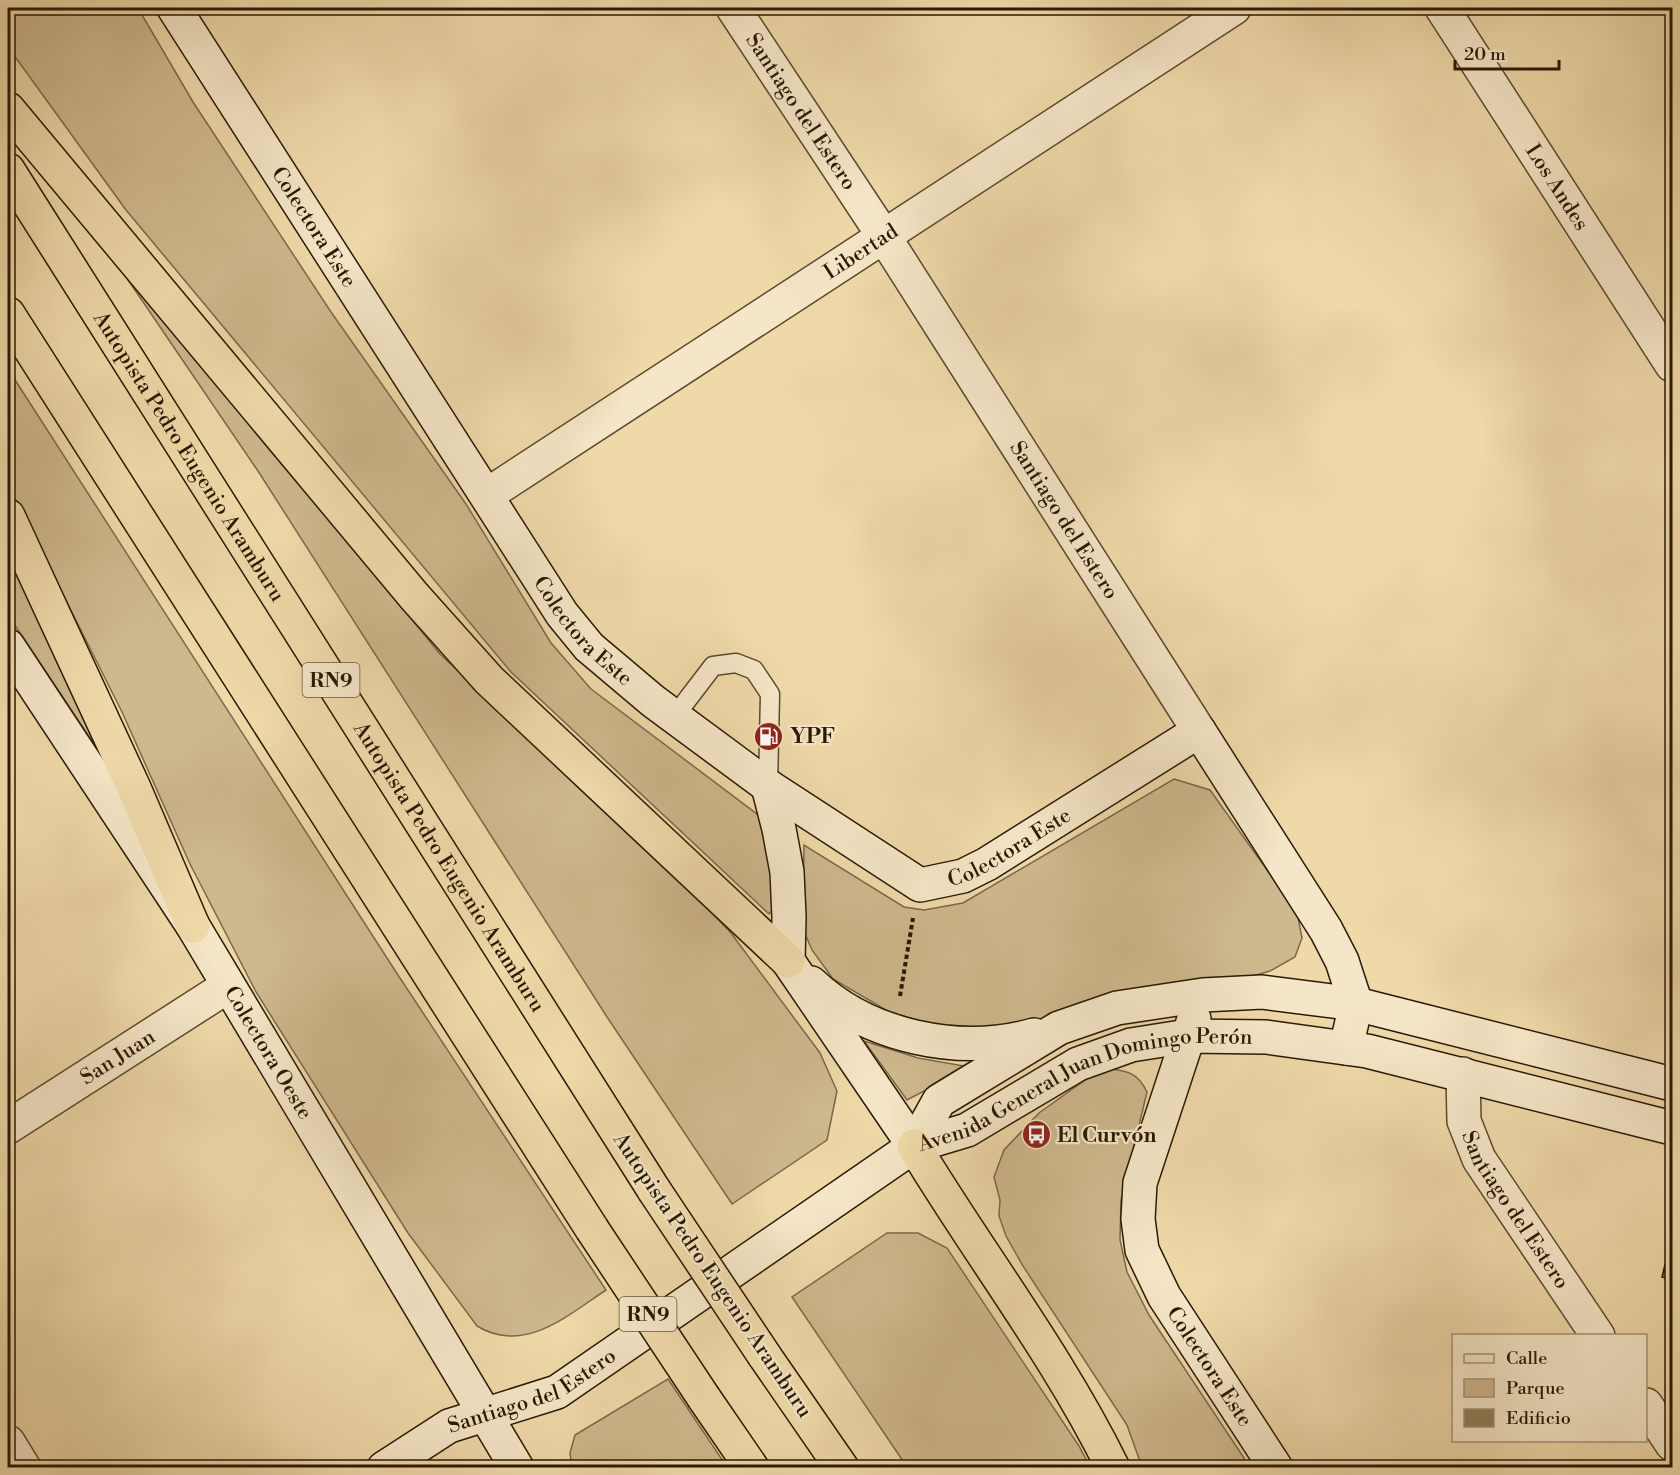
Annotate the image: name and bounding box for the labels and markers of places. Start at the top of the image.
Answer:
fuel station icon: YPF [753,720,785,752]
place label: YPF [790,724,836,750]
bus stop icon: El Curvón [1020,1119,1052,1151]
place label: El Curvón [1057,1123,1156,1149]

